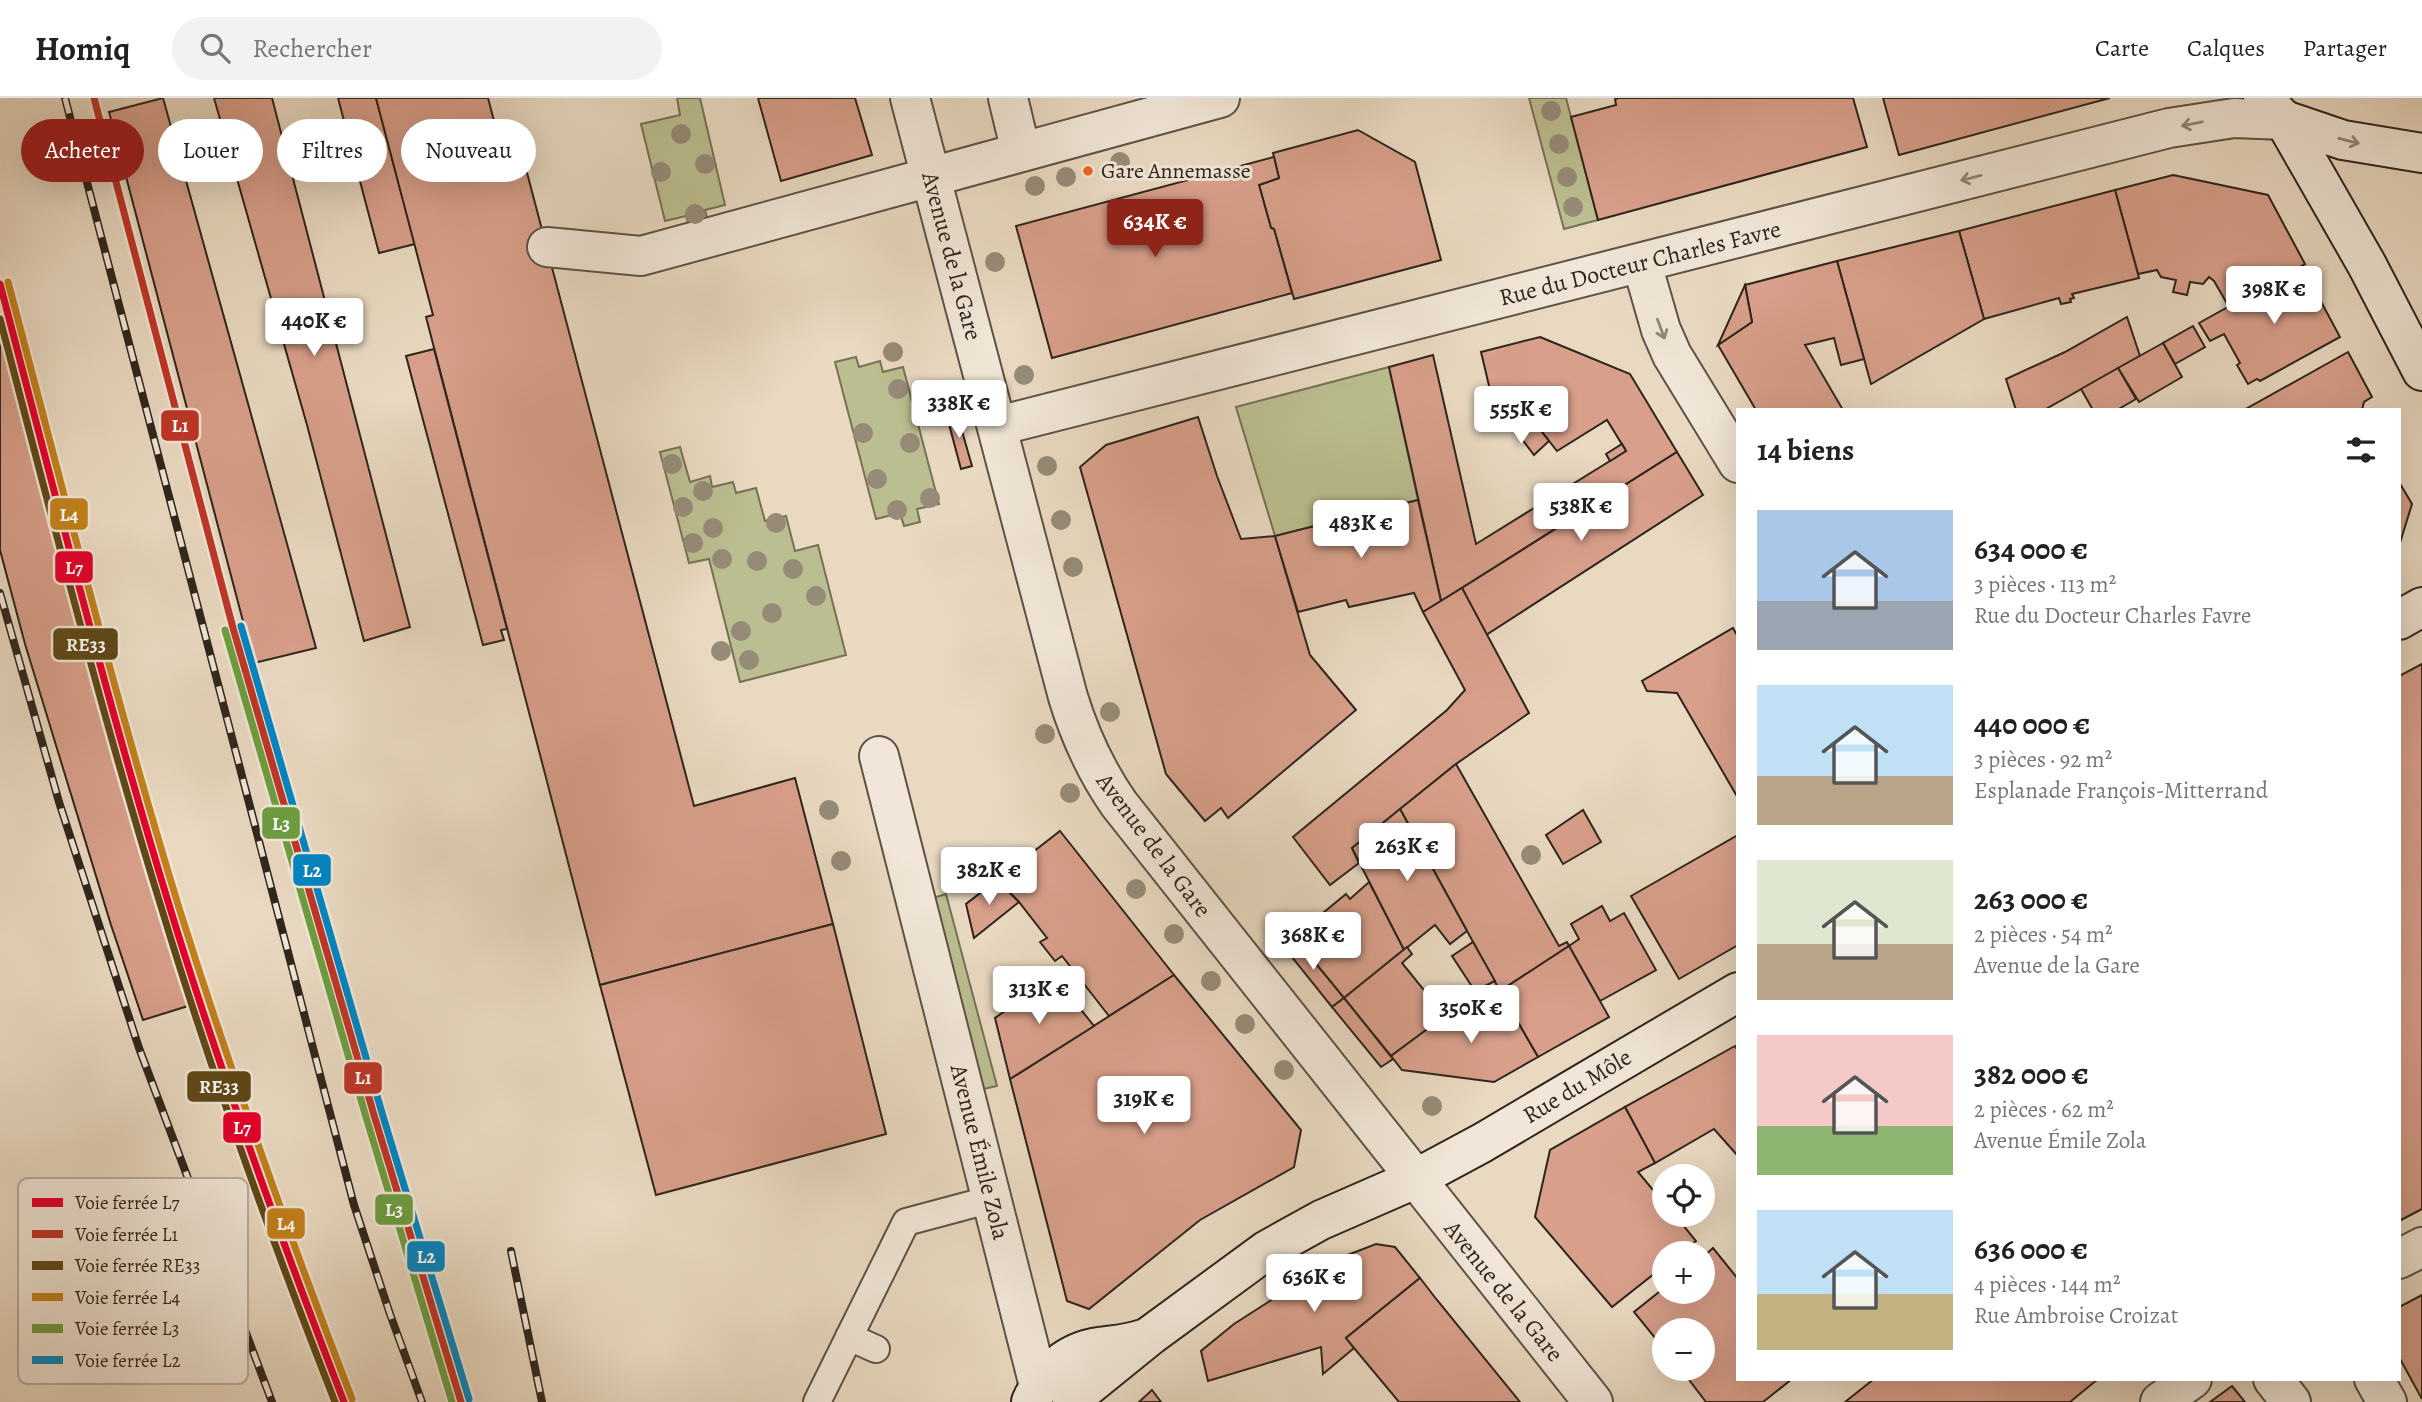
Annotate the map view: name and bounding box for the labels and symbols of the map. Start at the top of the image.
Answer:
one-way arrow [2181,117,2204,131]
one-way arrow [2337,135,2360,148]
place label: Gare Annemasse [1101,156,1251,186]
marker: Gare Annemasse [1081,164,1095,178]
street label: Avenue de la Gare [914,167,990,344]
one-way arrow [1960,172,1983,185]
pin: 634K € [1098,200,1212,259]
street label: Rue du Docteur Charles Favre [1496,212,1784,314]
pin: 398K € [2217,266,2331,326]
pin: 440K € [257,299,371,358]
one-way arrow [1656,318,1669,340]
pin: 338K € [902,380,1016,440]
pin: 555K € [1464,386,1578,446]
line badge: L1 [160,409,200,442]
text: L1 [172,413,189,439]
pin: 538K € [1524,484,1638,543]
line badge: L4 [49,497,89,531]
pin: 483K € [1304,500,1418,560]
text: L4 [59,502,79,528]
line badge: L7 [54,550,94,584]
text: L7 [65,555,84,581]
line badge: RE33 [52,627,119,661]
text: RE33 [66,632,106,658]
street label: Avenue de la Gare [1089,765,1219,924]
line badge: L3 [261,806,301,840]
text: L3 [272,811,290,837]
pin: 263K € [1350,824,1464,883]
pin: 382K € [932,848,1046,907]
line badge: L2 [292,853,332,887]
text: L2 [302,858,322,884]
pin: 368K € [1256,912,1370,972]
pin: 313K € [982,967,1096,1026]
pin: 350K € [1414,986,1528,1045]
street label: Rue du Môle [1517,1041,1637,1131]
street label: Avenue Émile Zola [942,1060,1017,1244]
line badge: L1 [343,1061,383,1095]
text: L1 [355,1065,372,1091]
line badge: RE33 [186,1070,252,1103]
text: RE33 [199,1074,239,1100]
pin: 319K € [1087,1076,1201,1136]
line badge: L7 [222,1111,262,1144]
text: L7 [233,1115,252,1141]
legend [18,1178,248,1384]
text: Voie ferrée L7 [74,1190,179,1216]
line badge: L3 [374,1193,414,1226]
text: L3 [385,1197,403,1223]
line badge: L4 [266,1207,306,1240]
text: L4 [276,1211,296,1237]
street label: Avenue de la Gare [1436,1213,1571,1368]
text: Voie ferrée L1 [74,1222,178,1248]
line badge: L2 [406,1240,446,1273]
text: L2 [416,1244,436,1270]
text: Voie ferrée RE33 [74,1253,201,1279]
pin: 636K € [1257,1254,1371,1314]
text: Voie ferrée L4 [74,1285,180,1311]
text: Voie ferrée L3 [74,1316,179,1342]
text: Voie ferrée L2 [74,1348,181,1374]

